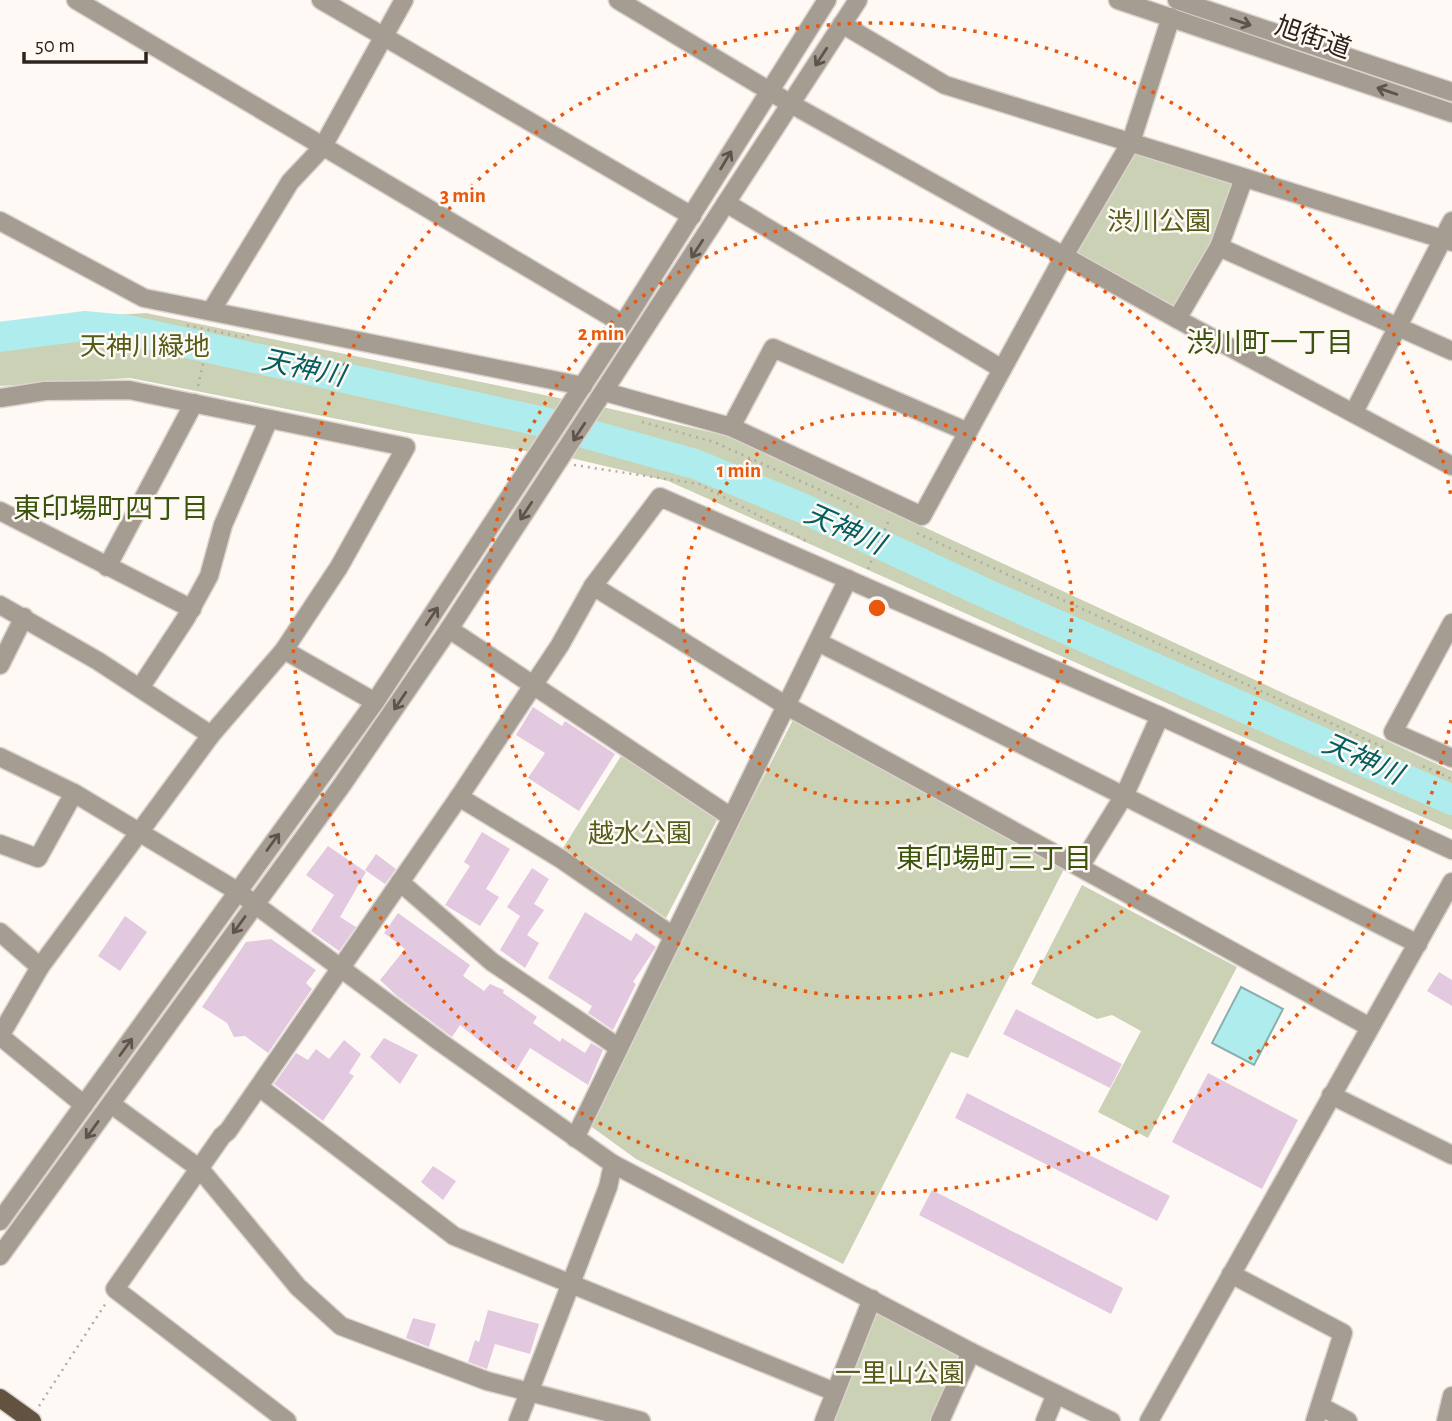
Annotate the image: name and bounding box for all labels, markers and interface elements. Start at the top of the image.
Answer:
street label: 旭街道 [1272,11,1355,63]
one-way arrow [1230,17,1252,29]
scale bar [24,21,147,65]
text: 50 m [35,35,75,56]
one-way arrow [813,47,827,67]
one-way arrow [1377,84,1399,96]
one-way arrow [719,151,733,171]
text: 3 min [440,185,486,206]
park label: 渋川公園 [1107,208,1211,235]
one-way arrow [690,238,704,258]
text: 2 min [578,323,624,344]
district label: 渋川町一丁目 [1186,328,1354,358]
park label: 天神川緑地 [80,333,210,360]
water label: 天神川 [259,345,350,392]
one-way arrow [571,422,586,441]
text: 1 min [717,460,761,481]
district label: 東印場町四丁目 [13,494,209,524]
water label: 天神川 [800,498,892,561]
one-way arrow [519,501,533,521]
centre of rings [865,596,889,620]
one-way arrow [425,607,439,626]
one-way arrow [393,691,407,710]
water label: 天神川 [1318,728,1410,791]
park label: 越水公園 [588,820,692,847]
one-way arrow [266,833,280,852]
district label: 東印場町三丁目 [896,844,1092,874]
one-way arrow [232,915,246,934]
one-way arrow [118,1037,133,1056]
one-way arrow [85,1120,99,1139]
park label: 一里山公園 [835,1360,965,1387]

